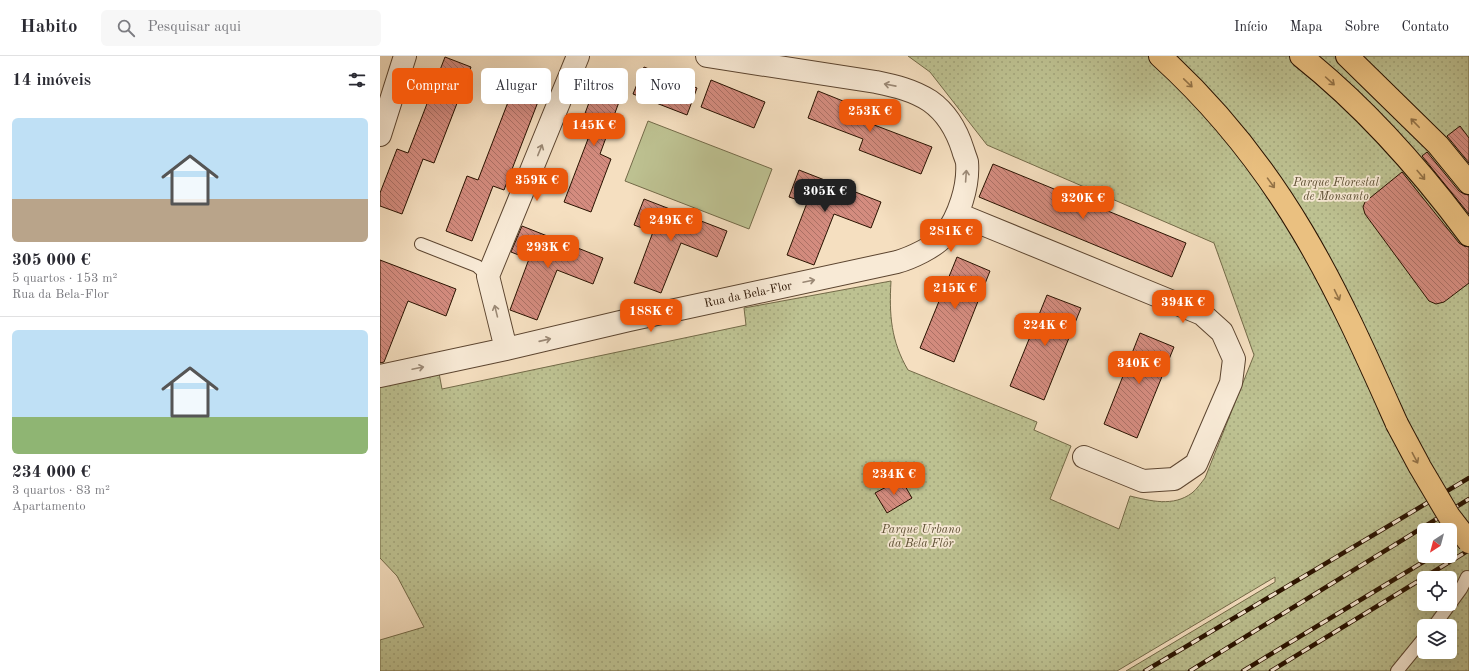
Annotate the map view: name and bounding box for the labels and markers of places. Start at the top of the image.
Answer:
pin: 253K € [837,99,903,133]
pin: 145K € [561,113,627,147]
pin: 359K € [504,168,570,202]
pin: 305K € [792,179,858,213]
pin: 320K € [1050,186,1116,220]
pin: 249K € [638,208,704,242]
pin: 281K € [918,219,984,253]
pin: 293K € [515,235,581,269]
pin: 215K € [922,276,988,310]
pin: 394K € [1150,290,1216,324]
pin: 188K € [618,299,684,333]
pin: 224K € [1012,313,1078,347]
pin: 340K € [1106,351,1172,385]
pin: 234K € [861,462,927,496]

